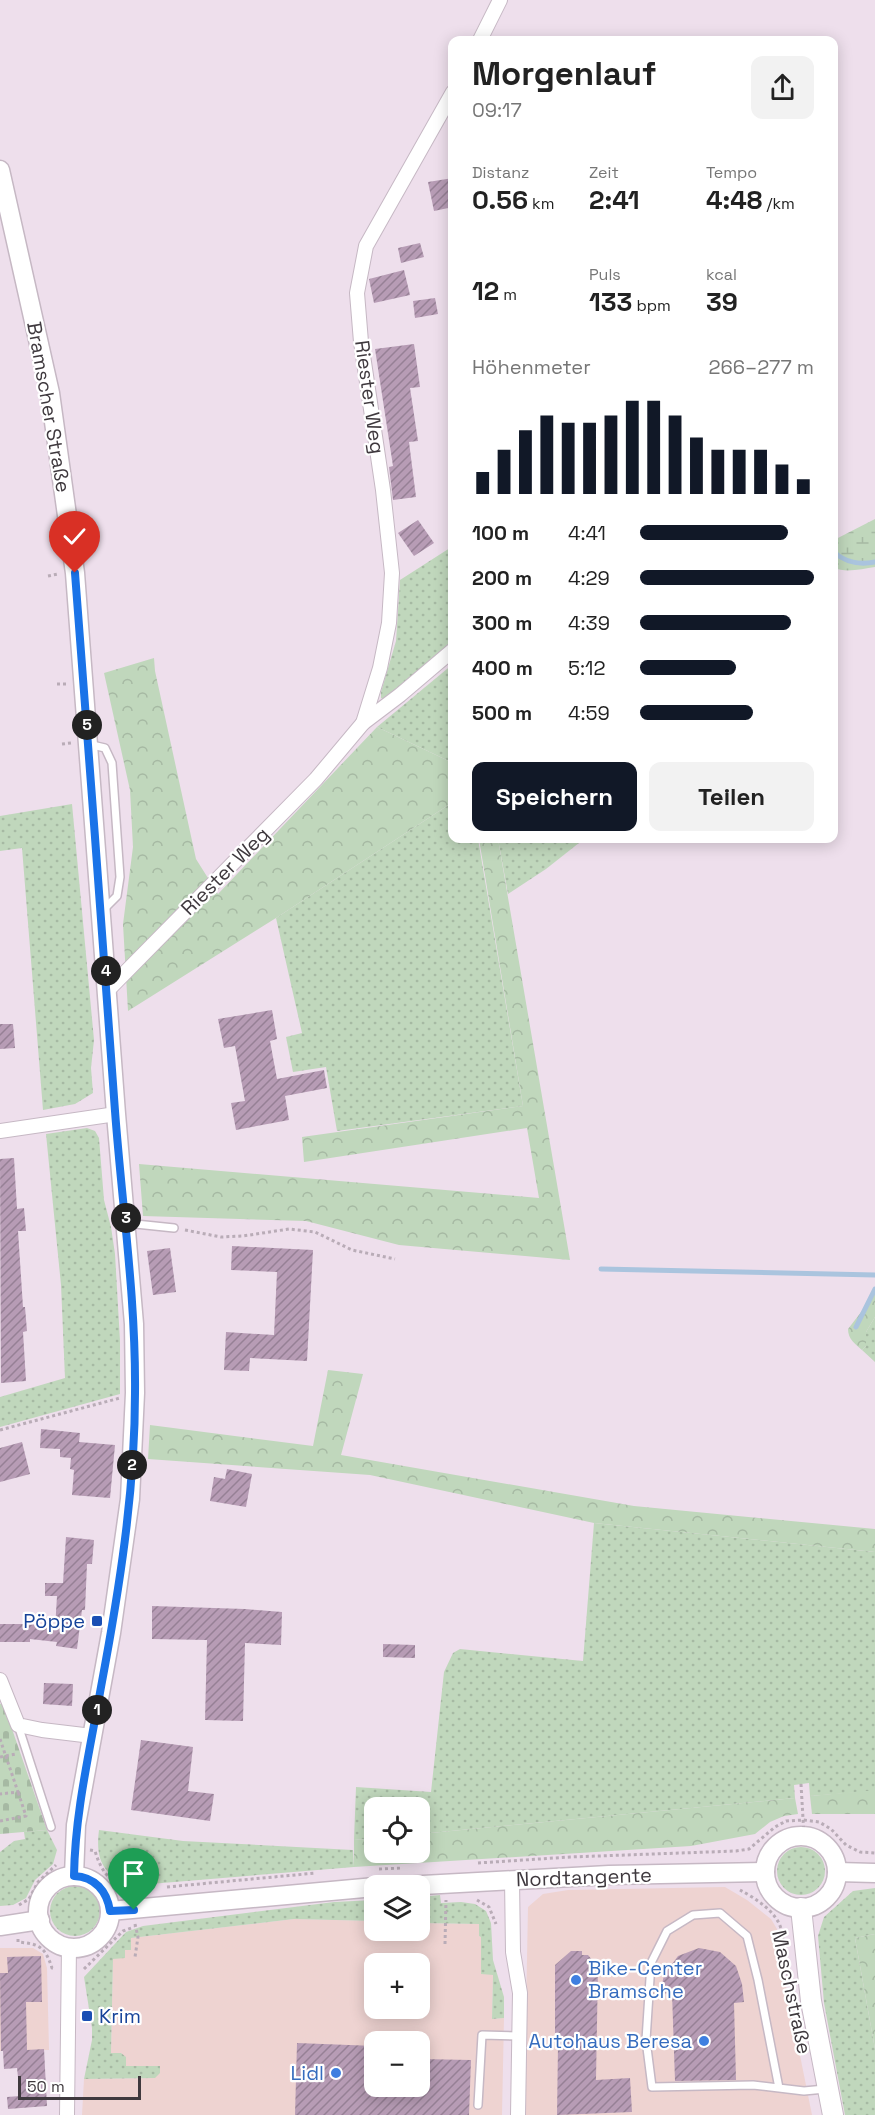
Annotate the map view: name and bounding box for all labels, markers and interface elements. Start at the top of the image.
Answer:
text: Morgenlauf [472,53,656,95]
button: share [751,56,814,119]
text: 09:17 [472,97,522,123]
text: Distanz [472,162,529,183]
text: Zeit [589,162,619,183]
text: Tempo [706,162,757,183]
text: 0.56 [472,183,528,217]
text: 2:41 [589,183,640,217]
text: 4:48 [706,183,762,217]
text: km [528,193,554,214]
text: /km [762,193,795,214]
text: Puls [589,264,621,285]
text: kcal [706,264,737,285]
text: 12 [472,274,499,308]
text: m [499,284,517,305]
text: 133 [589,285,632,319]
text: 39 [706,285,738,319]
text: bpm [632,295,671,316]
street label: Bramscher Straße [21,320,77,494]
street label: Riester Weg [349,338,391,456]
text: Höhenmeter [472,354,591,380]
text: 266–277 m [709,354,814,380]
pin [49,511,100,573]
icon: check [58,520,91,553]
text: 100 m [472,520,529,546]
text: 4:41 [568,520,606,546]
text: 200 m [472,565,532,591]
text: 4:29 [568,565,610,591]
text: 300 m [472,610,532,636]
text: 4:39 [568,610,610,636]
text: 400 m [472,655,533,681]
text: 5:12 [568,655,605,681]
text: 500 m [472,700,532,726]
text: 4:59 [568,700,610,726]
pin: 5 [72,710,102,740]
text: 5 [82,714,92,735]
button: Speichern [472,762,637,831]
button: Teilen [649,762,814,831]
street label: Riester Weg [175,821,275,921]
pin: 4 [91,956,121,986]
text: 4 [101,960,111,981]
pin: 3 [111,1203,141,1233]
text: 3 [121,1207,131,1228]
pin: 2 [117,1450,147,1480]
text: 2 [127,1454,137,1475]
place label: Pöppe [23,1608,85,1634]
marker: Pöppe [90,1614,104,1628]
pin: 1 [82,1695,112,1725]
text: 1 [93,1699,101,1720]
map controls [364,1797,430,2097]
button: locate [364,1797,430,1863]
pin [108,1848,159,1910]
icon: arrive [117,1857,150,1890]
street label: Nordtangente [516,1862,652,1892]
button: layers [364,1875,430,1941]
street label: Maschstraße [766,1928,818,2056]
button: + [364,1953,430,2019]
place label: Bike-Center Bramsche [588,1955,702,2004]
marker: Bike-Center Bramsche [569,1973,583,1987]
place label: Krim [99,2003,141,2029]
marker: Krim [80,2009,94,2023]
place label: Autohaus Beresa [528,2028,692,2054]
button: − [364,2031,430,2097]
marker: Autohaus Beresa [697,2034,711,2048]
place label: Lidl [290,2060,324,2086]
marker: Lidl [329,2066,343,2080]
scale bar [18,2073,141,2100]
text: 50 m [27,2076,65,2097]

